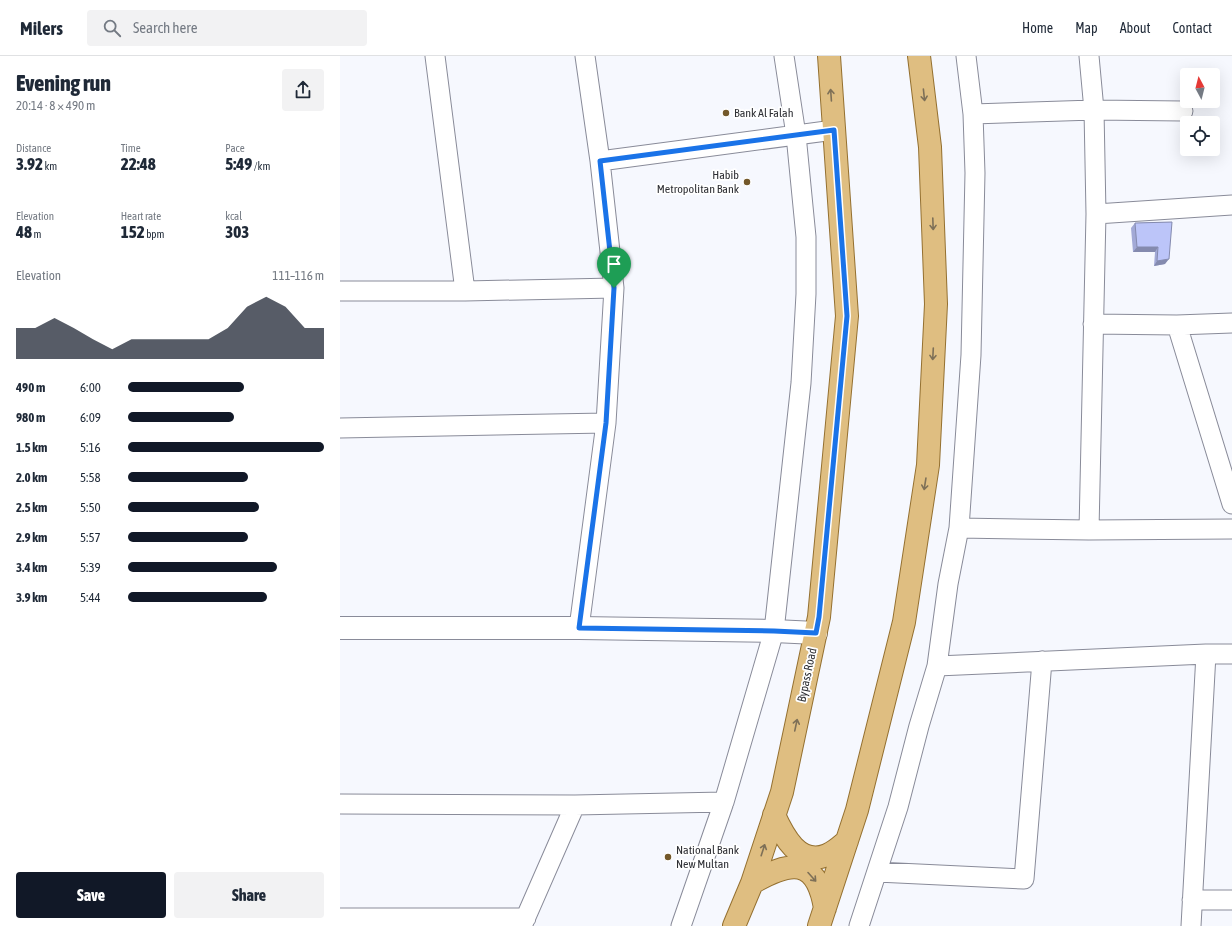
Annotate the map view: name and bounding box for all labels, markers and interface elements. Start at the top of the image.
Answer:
search box [87,10,367,46]
text: Milers [20,17,63,39]
icon: search [101,17,123,39]
text: Search here [133,19,198,36]
text: Home [1022,20,1053,36]
text: Map [1075,20,1098,36]
text: About [1120,20,1151,36]
text: Contact [1173,20,1212,36]
north arrow [1180,68,1220,108]
map controls [1180,68,1220,156]
button: share [282,69,324,111]
text: Evening run [16,70,111,96]
one-way arrow [920,88,928,101]
one-way arrow [828,89,835,102]
text: 20:14 · 8 × 490 m [16,98,95,113]
place label: Bank Al Falah [734,106,793,120]
marker: Bank Al Falah [721,108,731,118]
button: locate [1180,116,1220,156]
text: Distance [16,142,51,154]
text: Time [121,142,141,154]
text: Pace [225,142,245,154]
text: 3.92 [16,154,43,174]
text: 22:48 [121,154,156,174]
text: 5:49 [225,154,252,174]
text: km [43,160,57,172]
text: /km [252,160,270,172]
place label: Habib Metropolitan Bank [657,168,740,196]
marker: Habib Metropolitan Bank [742,177,752,187]
text: Elevation [16,210,54,222]
text: Heart rate [121,210,161,222]
text: kcal [225,210,242,222]
one-way arrow [929,217,936,230]
text: 48 [16,222,32,242]
text: 152 [121,222,145,242]
text: 303 [225,222,249,242]
text: m [32,228,41,240]
text: bpm [145,228,165,240]
pin [597,247,631,288]
icon: arrive [603,253,625,275]
text: Elevation [16,268,61,283]
text: 111–116 m [272,268,324,283]
one-way arrow [930,347,937,360]
text: 490 m [16,380,45,395]
text: 6:00 [80,380,101,395]
text: 980 m [16,410,45,425]
text: 6:09 [80,410,101,425]
text: 1.5 km [16,440,47,455]
text: 5:16 [80,440,101,455]
text: 2.0 km [16,470,47,485]
text: 5:58 [80,470,101,485]
one-way arrow [921,477,929,490]
text: 2.5 km [16,500,47,515]
text: 5:50 [80,500,101,515]
text: 2.9 km [16,530,47,545]
text: 5:57 [80,530,101,545]
text: 3.4 km [16,560,47,575]
text: 5:39 [80,560,101,575]
text: 3.9 km [16,590,47,605]
text: 5:44 [80,590,101,605]
street label: Bypass Road [794,647,820,703]
one-way arrow [793,719,801,732]
place label: National Bank New Multan [676,843,740,871]
one-way arrow [760,844,767,857]
marker: National Bank New Multan [663,852,673,862]
one-way arrow [807,871,816,881]
button: Save [16,872,166,918]
button: Share [174,872,324,918]

